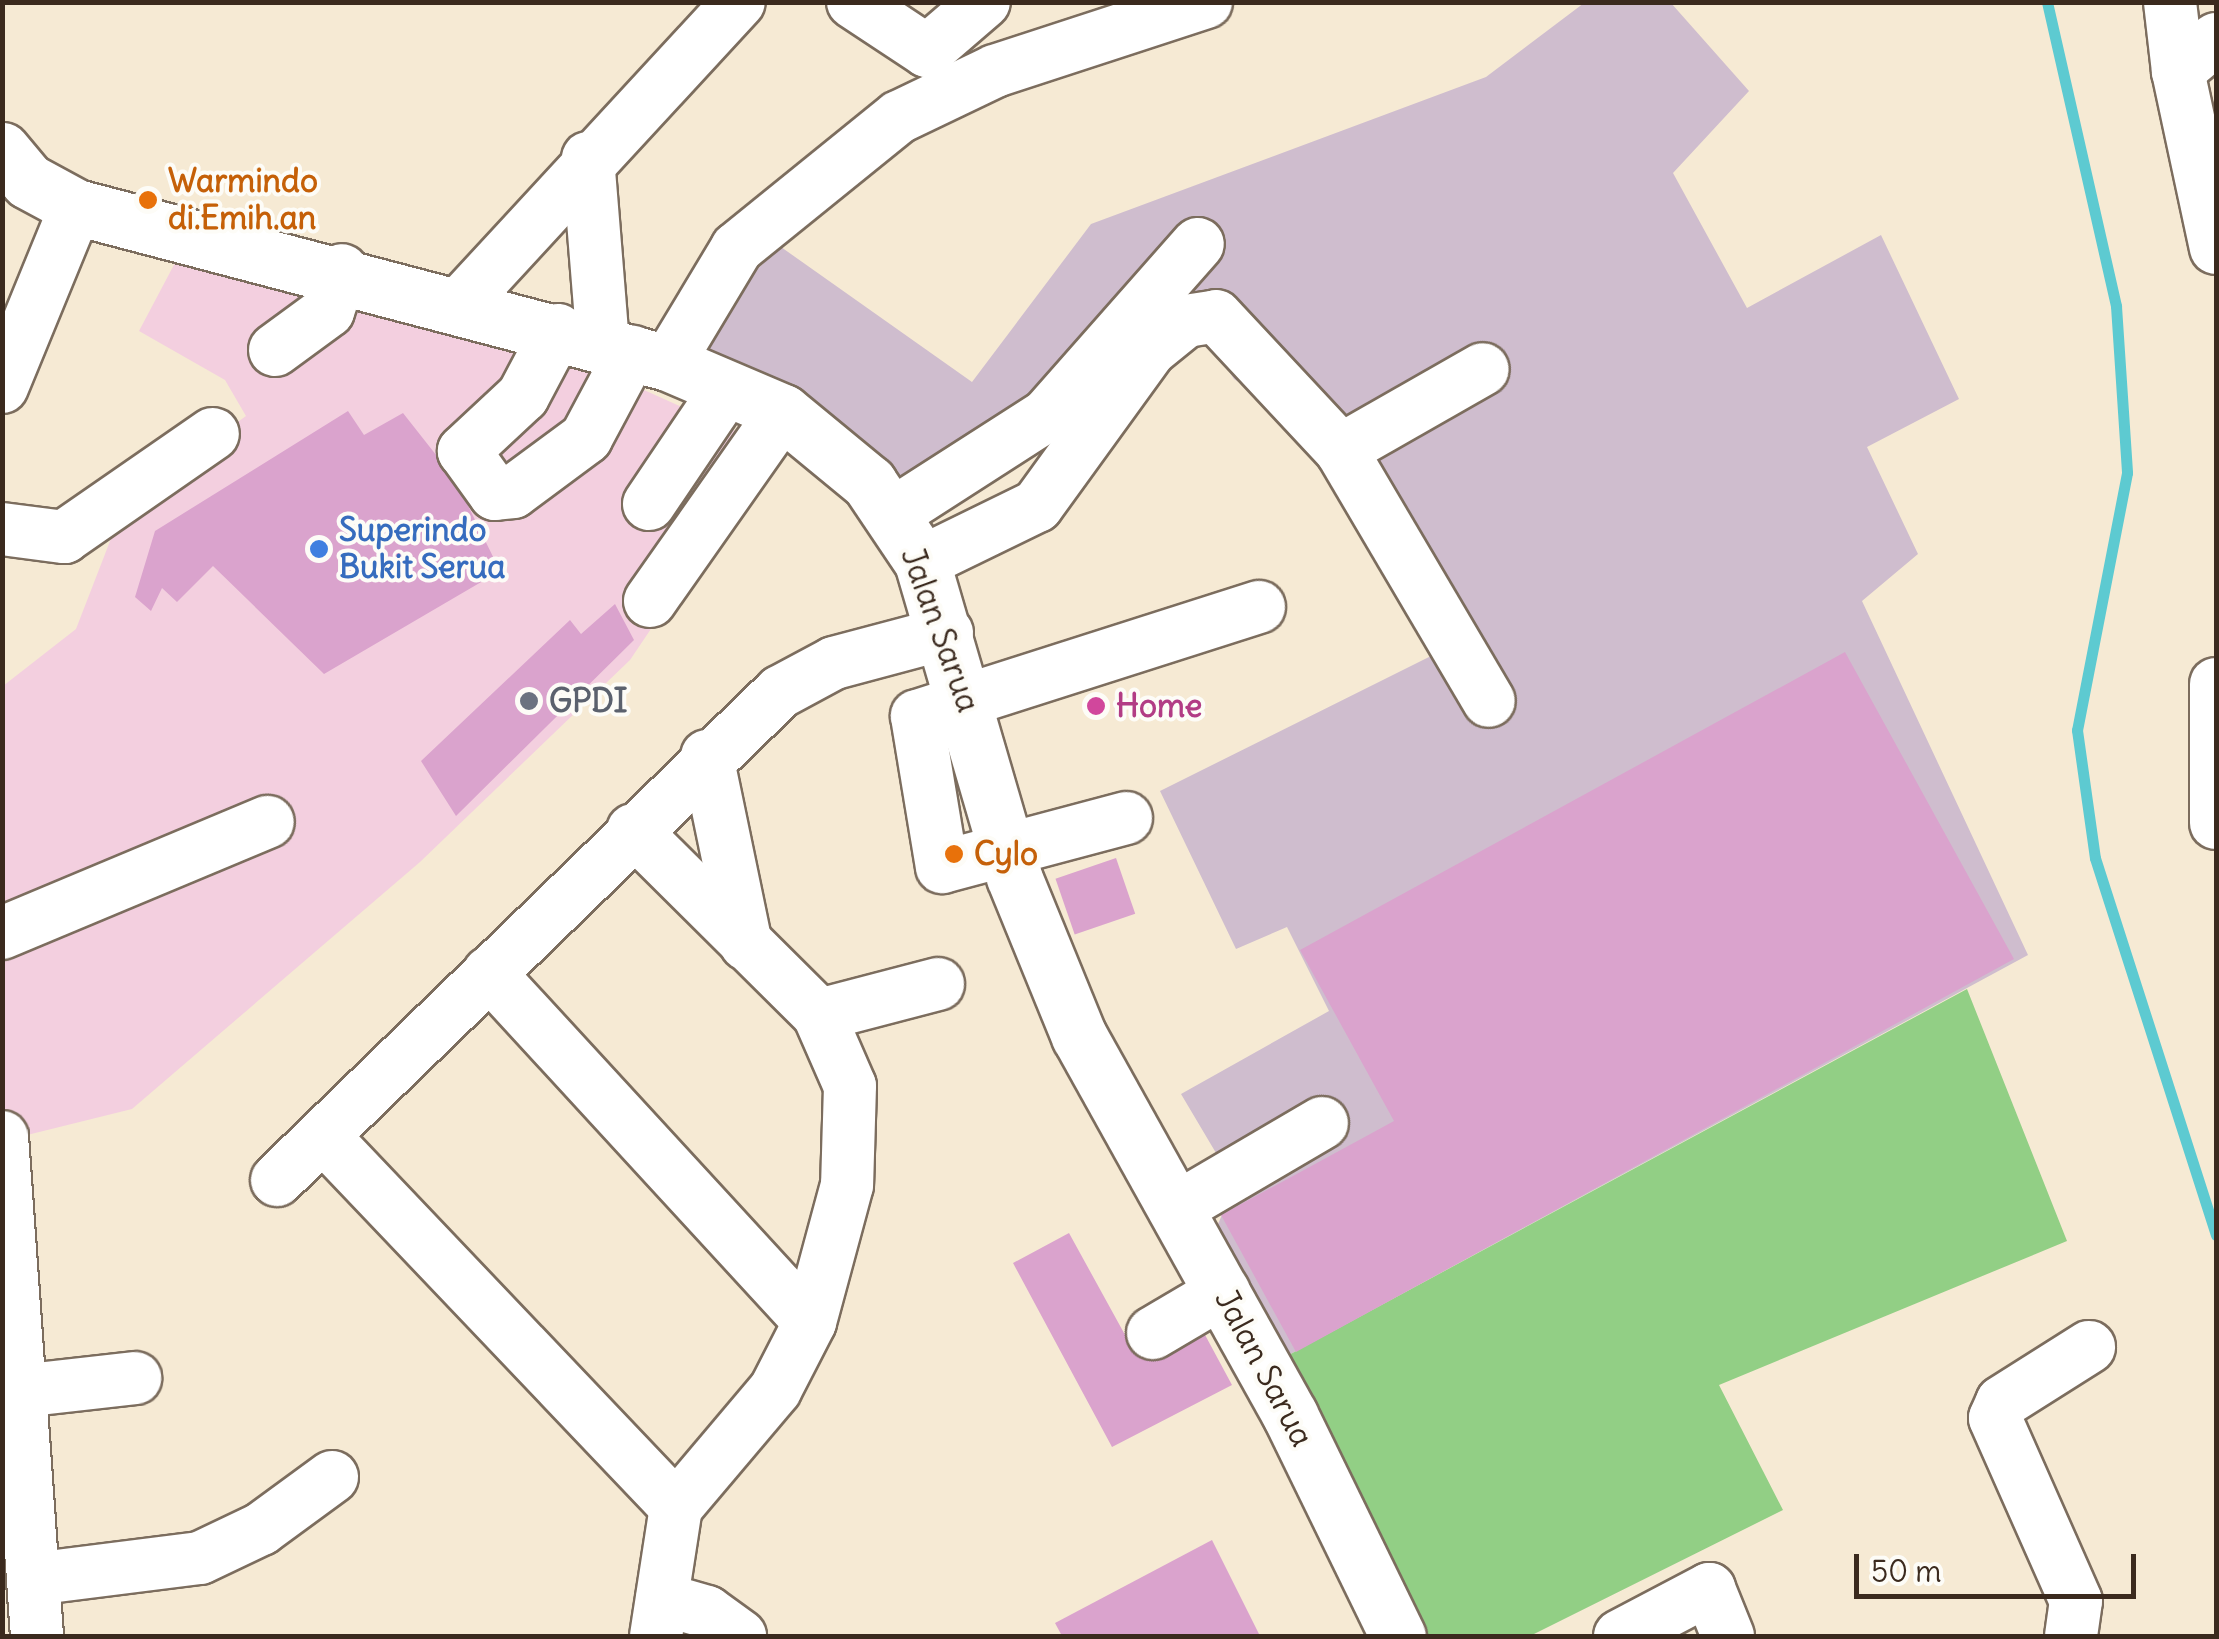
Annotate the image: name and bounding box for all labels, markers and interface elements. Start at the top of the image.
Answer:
place label: Warmindo di.Emih.an [168,163,318,238]
marker: Warmindo di.Emih.an [137,189,159,211]
place label: Superindo Bukit Serua [339,512,505,587]
marker: Superindo Bukit Serua [308,538,330,560]
street label: Jalan Sarua [893,543,987,717]
place label: GPDI [549,682,627,720]
place label: Home [1116,687,1202,725]
marker: GPDI [518,690,540,712]
marker: Home [1085,695,1107,717]
place label: Cylo [974,835,1038,873]
marker: Cylo [943,843,965,865]
street label: Jalan Sarua [1207,1283,1321,1453]
scale bar [1859,1534,2142,1596]
text: 50 m [1871,1552,1941,1590]

